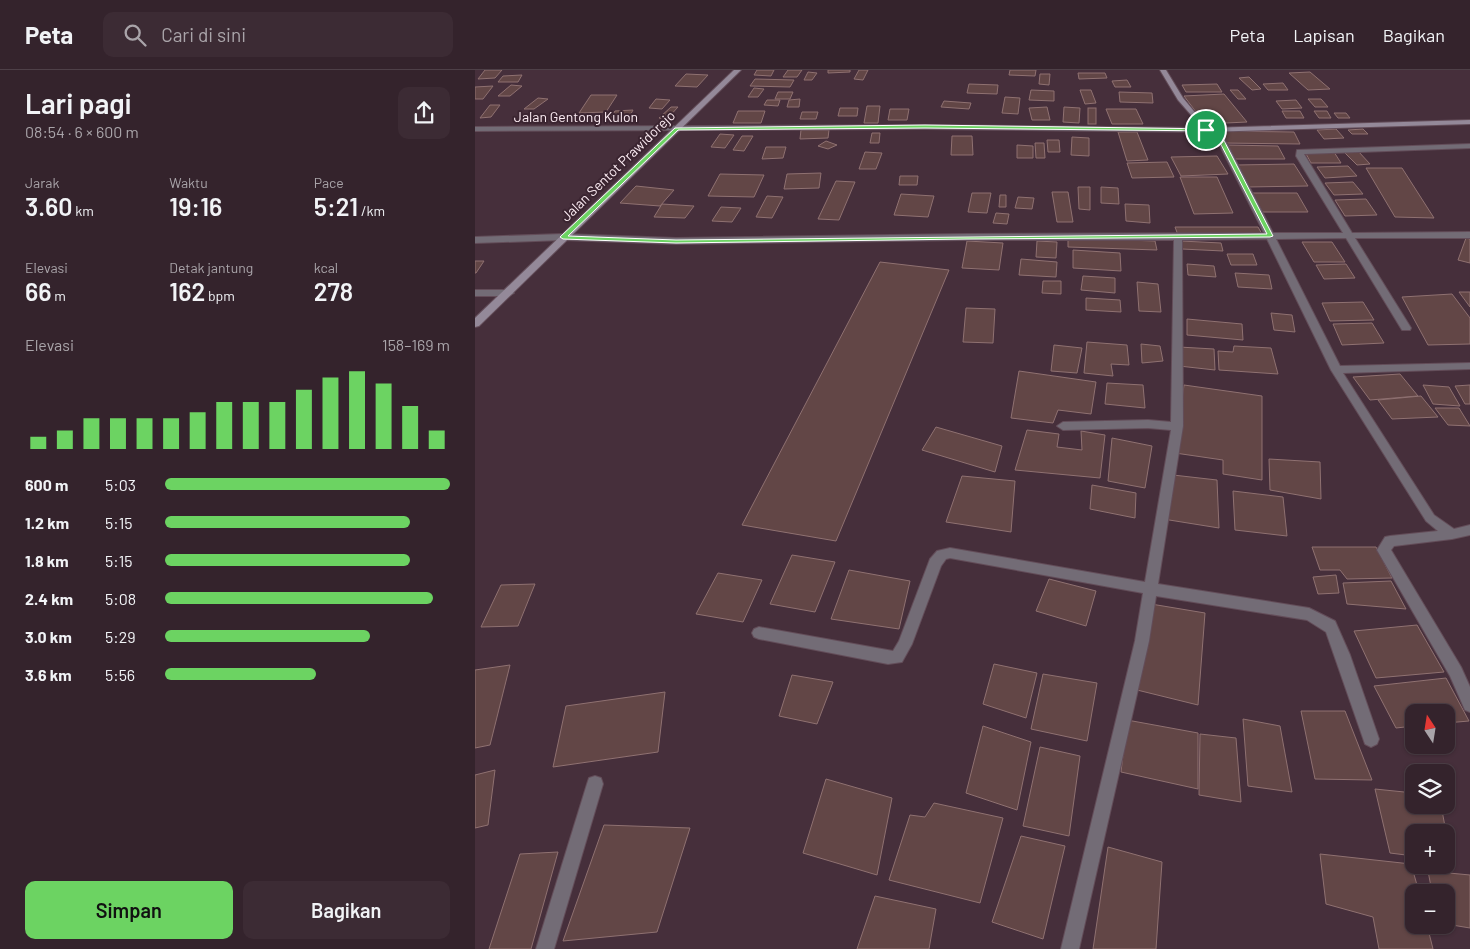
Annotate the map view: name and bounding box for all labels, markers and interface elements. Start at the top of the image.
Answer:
search box [103,12,453,57]
text: Peta [25,20,73,49]
icon: search [121,21,149,49]
text: Cari di sini [161,23,246,46]
text: Peta [1230,24,1265,46]
text: Lapisan [1293,24,1355,46]
text: Bagikan [1383,24,1445,46]
text: Lari pagi [25,86,132,120]
button: share [398,87,450,139]
street label: Jalan Sentot Prawidorejo [557,107,678,225]
street label: Jalan Gentong Kulon [514,108,638,125]
pin [1185,109,1227,151]
icon: arrive [1192,116,1220,144]
text: 08:54 · 6 × 600 m [25,122,139,141]
text: Jarak [25,174,59,191]
text: Waktu [169,174,208,191]
text: Pace [314,174,344,191]
text: 3.60 [25,191,73,221]
text: 19:16 [169,191,222,221]
text: 5:21 [314,191,358,221]
text: km [73,202,94,219]
text: /km [358,202,385,219]
text: Elevasi [25,259,68,276]
text: Detak jantung [169,259,253,276]
text: kcal [314,259,338,276]
text: 66 [25,276,51,306]
text: 162 [169,276,205,306]
text: 278 [314,276,353,306]
text: m [51,287,66,304]
text: bpm [205,287,235,304]
text: Elevasi [25,335,74,354]
text: 158–169 m [382,335,450,354]
text: 600 m [25,475,68,494]
text: 5:03 [105,475,136,494]
text: 1.2 km [25,513,69,532]
text: 5:15 [105,513,132,532]
text: 1.8 km [25,551,69,570]
text: 5:15 [105,551,132,570]
text: 2.4 km [25,589,73,608]
text: 5:08 [105,589,136,608]
text: 3.0 km [25,627,72,646]
text: 5:29 [105,627,136,646]
text: 3.6 km [25,665,72,684]
text: 5:56 [105,665,135,684]
north arrow [1405,704,1455,754]
map controls [1405,704,1455,934]
button: layers [1405,764,1455,814]
button: + [1405,824,1455,874]
button: Simpan [25,881,233,939]
button: Bagikan [243,881,450,939]
button: − [1405,884,1455,934]

